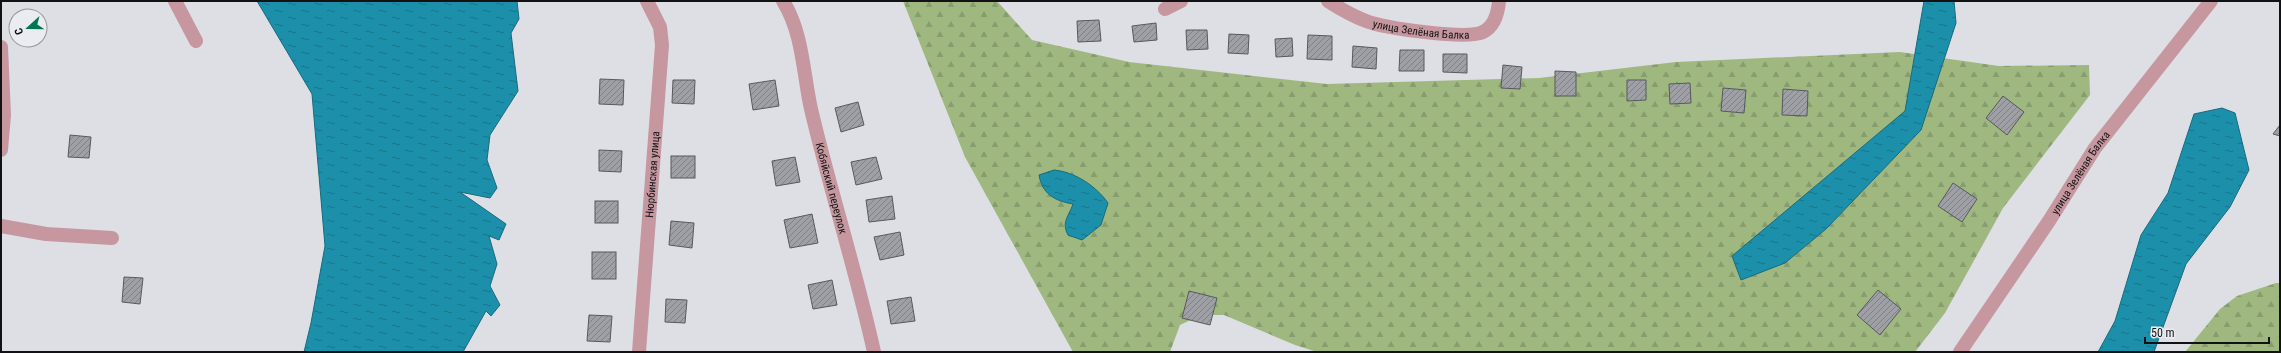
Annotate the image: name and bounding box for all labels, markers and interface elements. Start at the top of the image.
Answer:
north arrow [8,8,48,48]
street label: улица Зелёная Балка [1372,17,1470,41]
text: С [12,26,26,37]
street label: улица Зелёная Балка [2048,128,2112,217]
street label: Нюрбинская улица [643,131,662,218]
street label: Кобяйский переулок [813,141,850,236]
scale bar [2145,319,2269,345]
text: 50 m [2151,326,2175,340]

